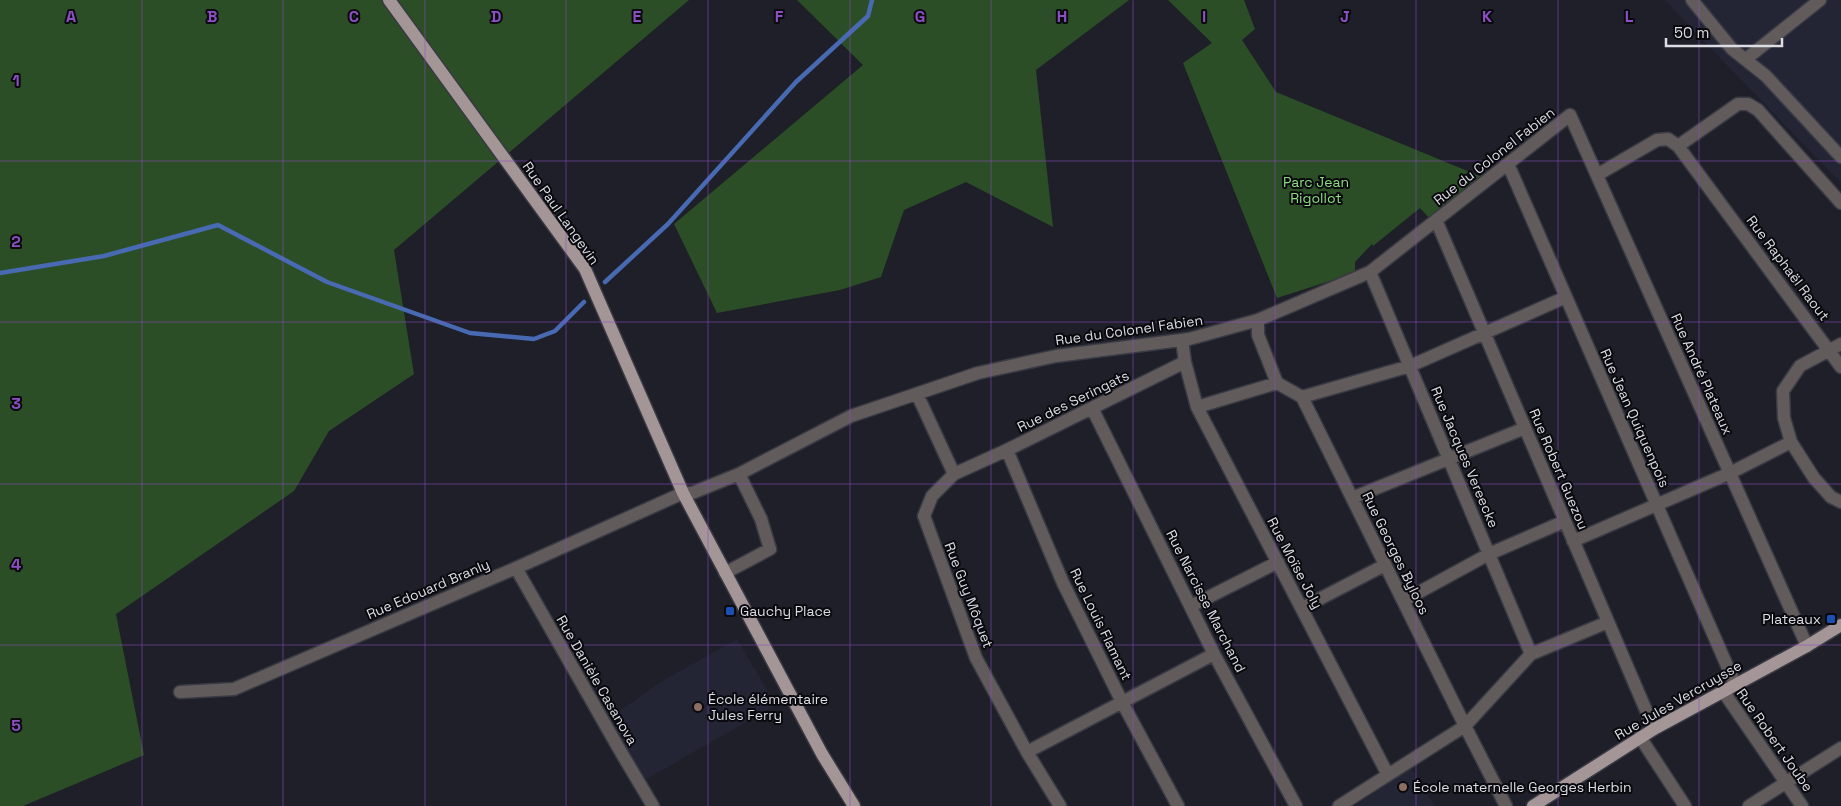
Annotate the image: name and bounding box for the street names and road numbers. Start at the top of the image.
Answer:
street label: Rue du Colonel Fabien [1430,103,1558,209]
street label: Rue Paul Langevin [519,158,603,268]
street label: Rue Raphaël Raout [1743,212,1833,324]
street label: Rue André Plateaux [1667,310,1737,438]
street label: Rue du Colonel Fabien [1054,311,1204,349]
street label: Rue Jean Quiquenpois [1596,346,1674,490]
street label: Rue des Seringats [1014,366,1132,436]
street label: Rue Jacques Vereecke [1427,384,1503,530]
street label: Rue Robert Guezou [1525,406,1593,532]
street label: Rue Georges Byloos [1358,489,1434,617]
street label: Rue Moïse Joly [1263,514,1327,612]
street label: Rue Narcisse Marchand [1162,527,1250,675]
street label: Rue Guy Môquet [941,539,997,651]
street label: Rue Edouard Branly [364,555,492,623]
street label: Rue Louis Flamant [1066,565,1136,683]
street label: Rue Danièle Casanova [552,612,642,748]
street label: Rue Jules Vercruysse [1611,656,1745,744]
street label: Rue Robert Joube [1733,685,1817,795]

